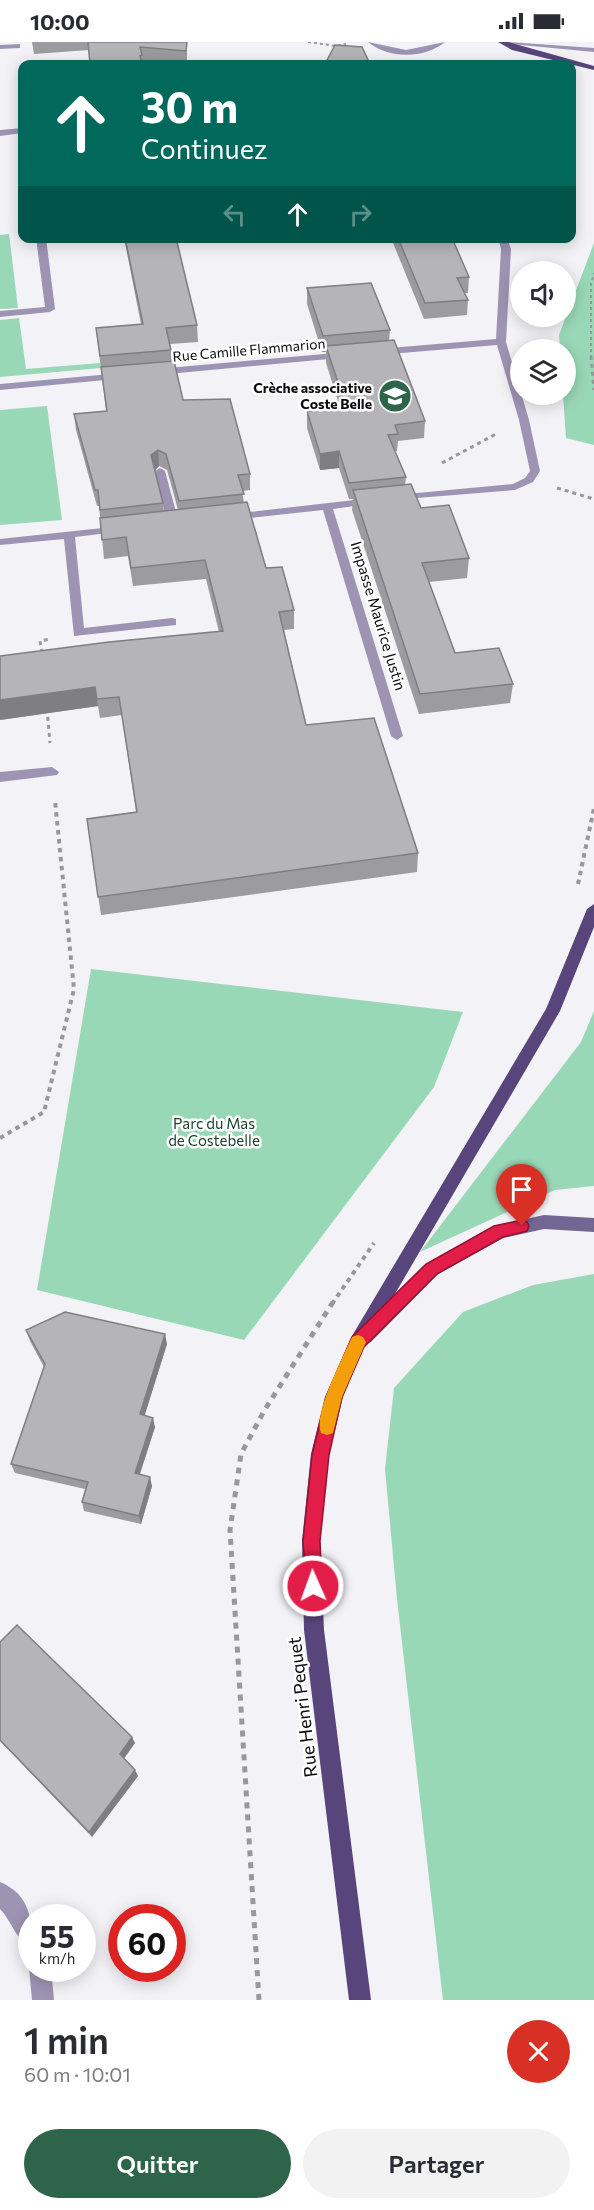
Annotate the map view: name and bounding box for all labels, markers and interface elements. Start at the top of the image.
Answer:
text: 10:00 [30,8,90,35]
text: 30 m [141,80,238,132]
icon: ahead [42,84,120,162]
text: Continuez [141,132,267,165]
icon: left [218,198,251,231]
icon: ahead [281,198,314,231]
icon: right [344,198,377,231]
map controls [510,261,576,405]
button: sound [510,261,576,327]
street label: Rue Camille Flammarion [172,334,326,365]
button: layers [510,339,576,405]
school or university icon: Crèche associative Coste Belle [377,378,413,414]
place label: Crèche associative Coste Belle [253,379,372,412]
street label: Impasse Maurice Justin [348,539,410,692]
park label: Parc du Mas de Costebelle [168,1114,260,1149]
pin [496,1164,547,1226]
icon: arrive [505,1173,538,1206]
position arrow [281,1554,345,1618]
street label: Rue Henri Pequet [282,1636,322,1779]
speed limit sign: 60 [108,1904,186,1982]
text: 55 [40,1917,74,1954]
text: km/h [39,1949,75,1967]
text: 1 min [24,2017,109,2061]
button: close [507,2020,570,2083]
text: 60 m · 10:01 [24,2062,131,2086]
button: Quitter [24,2129,291,2198]
button: Partager [303,2129,570,2198]

